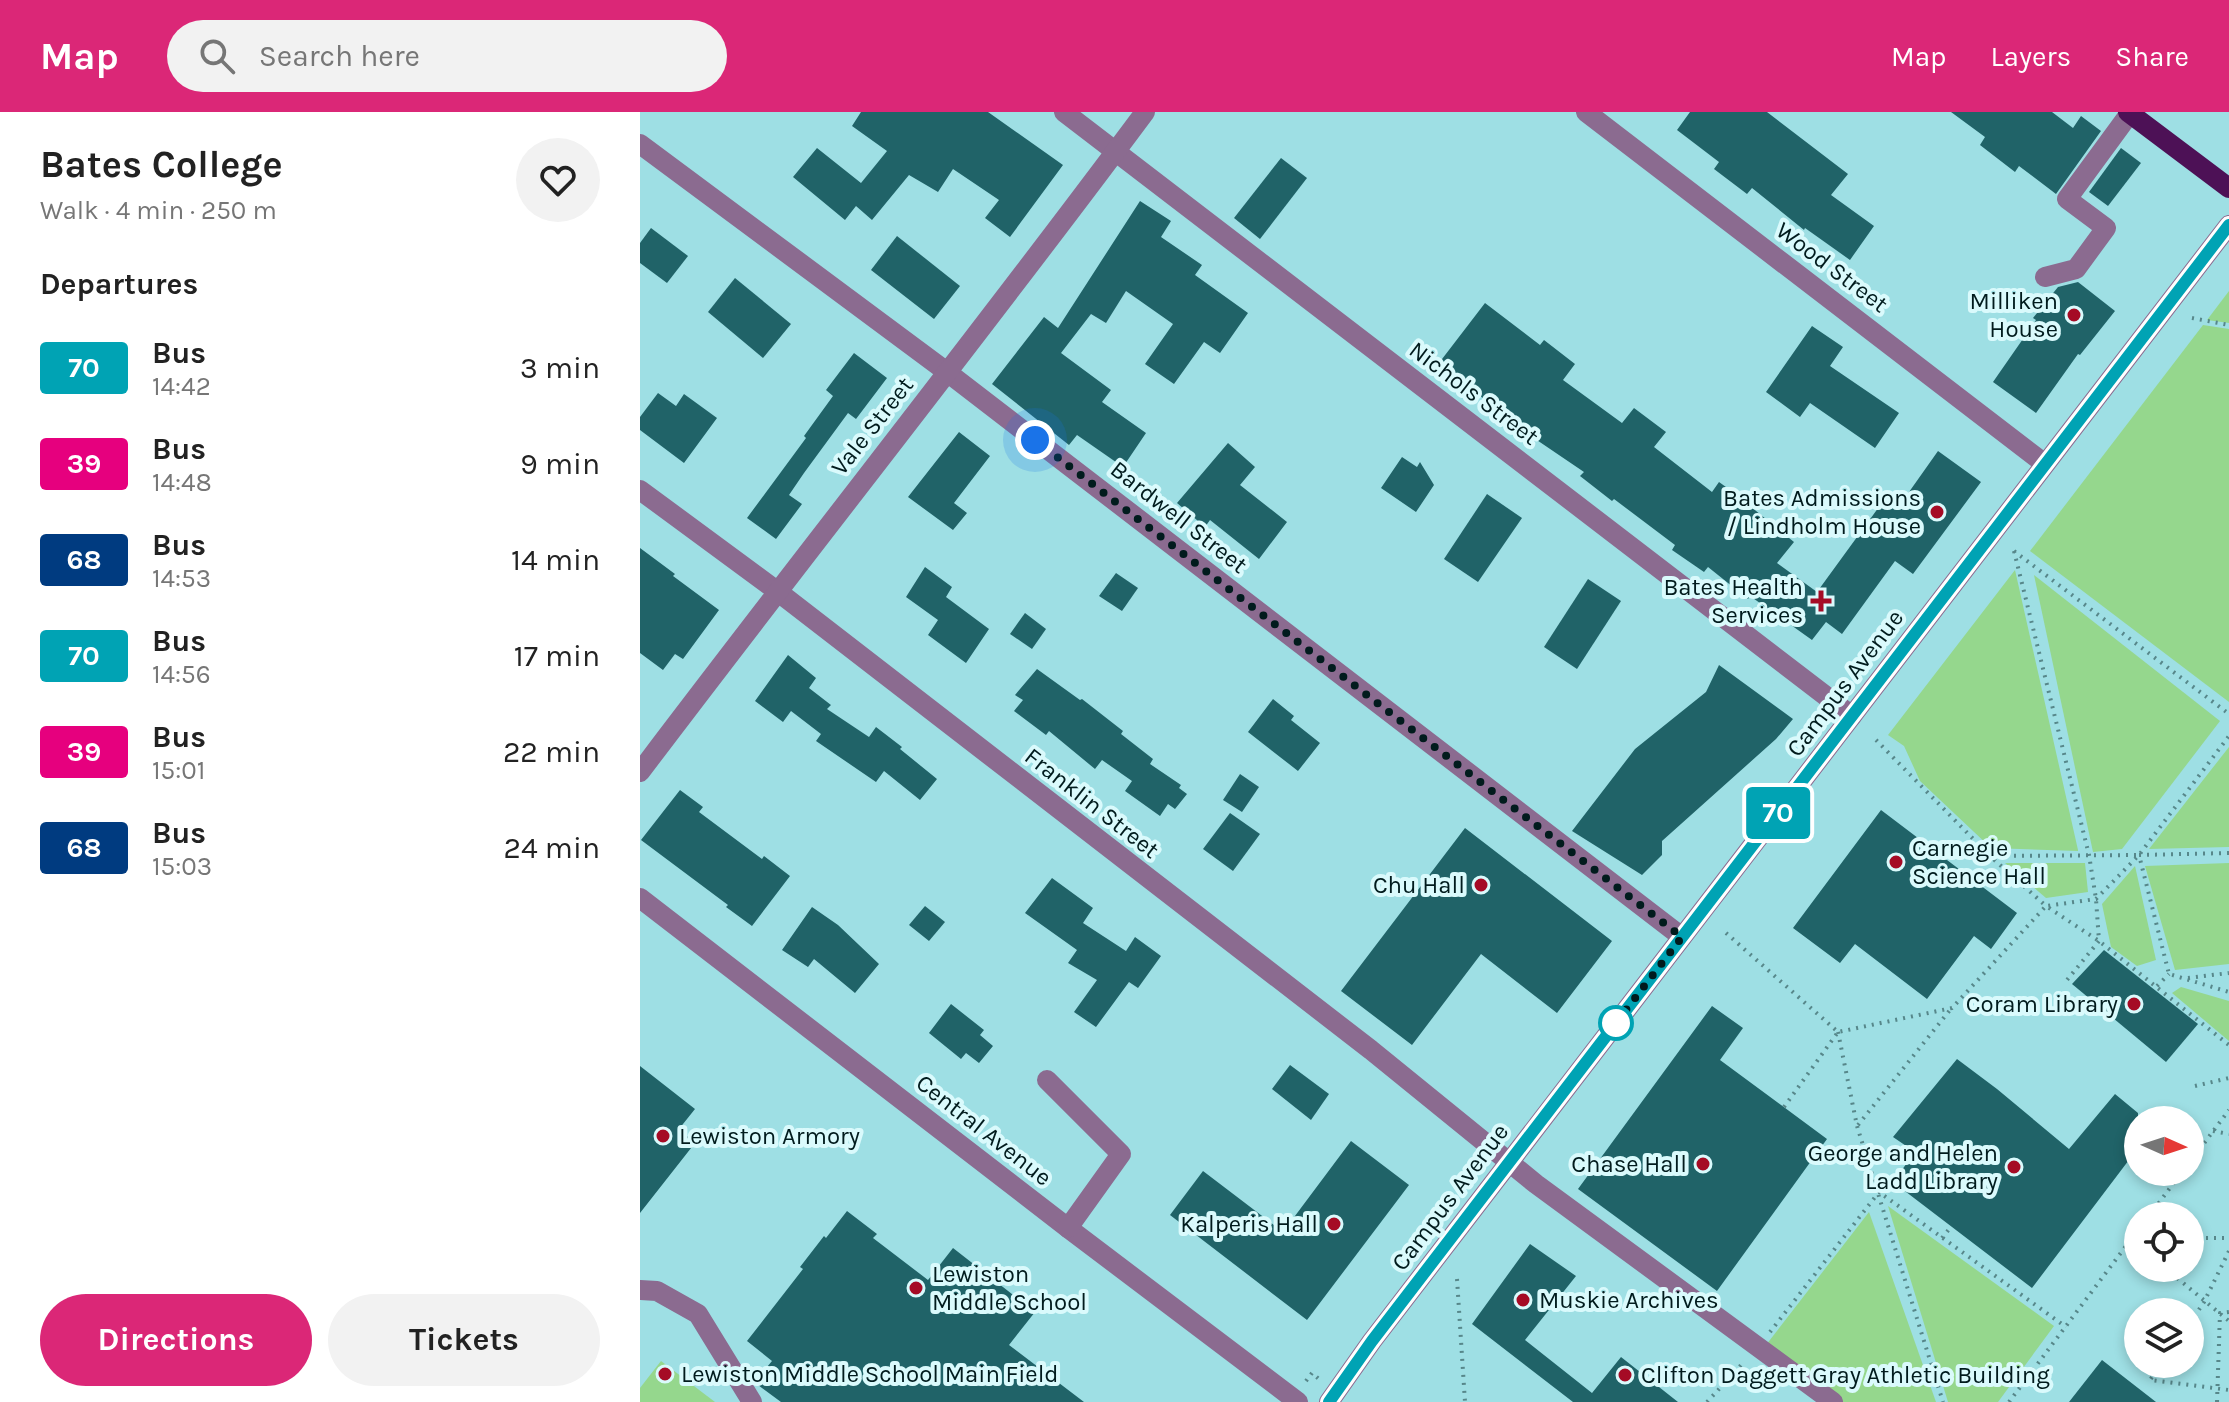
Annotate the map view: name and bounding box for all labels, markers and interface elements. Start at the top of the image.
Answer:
search box [167,20,727,92]
text: Map [40,34,119,79]
icon: search [195,34,239,78]
text: Search here [259,38,420,74]
text: Map [1891,40,1946,73]
text: Layers [1990,40,2071,73]
text: Share [2115,40,2189,73]
button: heart [516,138,600,222]
text: Bates College [40,142,283,187]
text: Walk · 4 min · 250 m [40,195,277,226]
street label: Wood Street [1771,216,1893,318]
text: Departures [40,266,198,302]
place label: Milliken House [1970,287,2058,343]
marker: Milliken House [2065,306,2083,324]
text: Bus [152,335,206,371]
street label: Nichols Street [1404,335,1544,451]
text: 3 min [520,350,600,386]
text: 70 [68,351,100,384]
text: 14:42 [152,371,211,402]
street label: Vale Street [825,371,919,481]
your location [1015,420,1055,460]
text: Bus [152,431,206,467]
text: 9 min [520,446,600,482]
text: 39 [67,447,101,480]
street label: Bardwell Street [1105,455,1253,579]
text: 14:48 [152,467,212,498]
place label: Bates Admissions / Lindholm House [1723,484,1921,540]
marker: Bates Admissions / Lindholm House [1928,503,1946,521]
text: Bus [152,527,206,563]
text: 14 min [511,542,600,578]
text: 68 [66,543,102,576]
text: 14:53 [152,563,211,594]
place label: Bates Health Services [1663,573,1803,629]
marker: Bates Health Services [1810,590,1832,612]
street label: Campus Avenue [1781,604,1909,762]
text: Bus [152,623,206,659]
text: 17 min [514,638,600,674]
text: 70 [68,639,100,672]
text: 14:56 [152,659,211,690]
text: Bus [152,719,206,755]
text: 22 min [503,734,600,770]
text: 39 [67,735,101,768]
street label: Franklin Street [1019,742,1165,864]
text: 15:01 [152,755,205,786]
line badge: 70 [1742,787,1814,839]
text: 70 [1762,796,1794,829]
text: Bus [152,815,206,851]
text: 24 min [504,830,600,866]
text: 68 [66,831,102,864]
place label: Carnegie Science Hall [1912,834,2046,890]
text: 15:03 [152,851,212,882]
marker: Carnegie Science Hall [1887,853,1905,871]
place label: Chu Hall [1373,871,1465,899]
marker: Chu Hall [1472,876,1490,894]
place label: Coram Library [1966,990,2118,1018]
marker: Coram Library [2125,995,2143,1013]
unlabelled marker [1599,1006,1633,1040]
street label: Central Avenue [911,1069,1057,1191]
north arrow [2124,1106,2204,1186]
map controls [2124,1106,2204,1378]
street label: Campus Avenue [1386,1118,1514,1276]
place label: Lewiston Armory [679,1122,860,1150]
marker: Lewiston Armory [654,1127,672,1145]
place label: George and Helen Ladd Library [1808,1139,1998,1195]
place label: Chase Hall [1571,1150,1687,1178]
marker: Chase Hall [1694,1155,1712,1173]
marker: George and Helen Ladd Library [2005,1158,2023,1176]
button: locate [2124,1202,2204,1282]
place label: Kalperis Hall [1180,1210,1318,1238]
marker: Kalperis Hall [1325,1215,1343,1233]
place label: Lewiston Middle School [932,1260,1087,1316]
marker: Lewiston Middle School [907,1279,925,1297]
place label: Muskie Archives [1539,1286,1719,1314]
marker: Muskie Archives [1514,1291,1532,1309]
button: Directions [40,1294,312,1386]
button: Tickets [328,1294,600,1386]
button: layers [2124,1298,2204,1378]
place label: Lewiston Middle School Main Field [681,1360,1059,1388]
place label: Clifton Daggett Gray Athletic Building [1641,1361,2050,1389]
marker: Lewiston Middle School Main Field [656,1365,674,1383]
marker: Clifton Daggett Gray Athletic Building [1616,1366,1634,1384]

